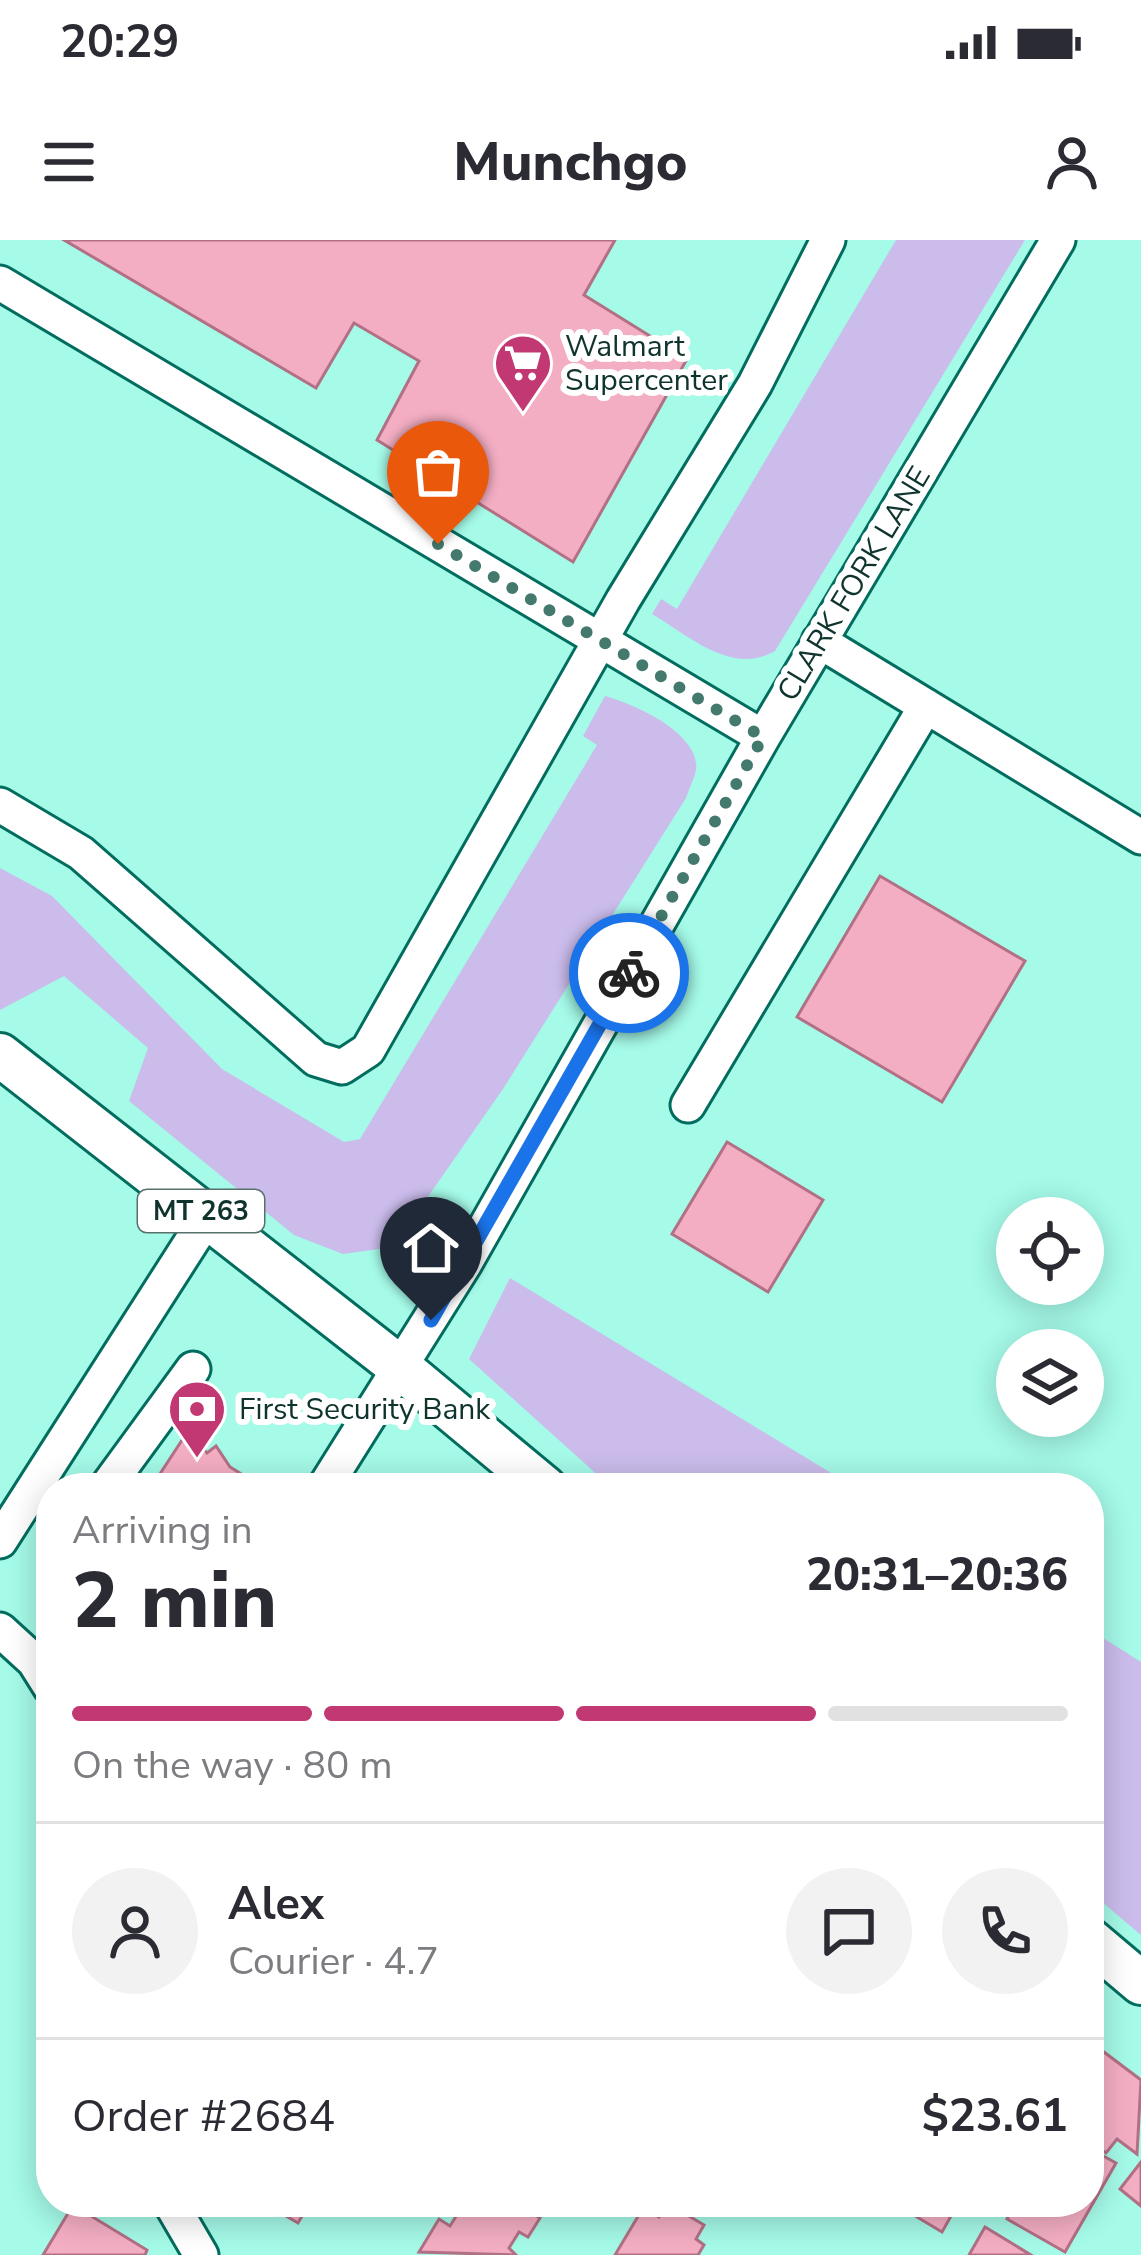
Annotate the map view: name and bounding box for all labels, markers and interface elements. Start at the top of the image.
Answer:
text: 20:29 [60,12,179,73]
text: Munchgo [453,125,688,199]
icon: menu [36,129,102,195]
icon: person [1039,129,1105,195]
place label: Walmart Supercenter [565,326,728,401]
supermarket icon: Walmart Supercenter [492,332,554,414]
pin [387,421,489,544]
icon: bag [405,439,471,505]
street label: CLARK FORK LANE [768,459,940,709]
courier [569,913,689,1033]
icon: bike [596,940,662,1006]
road number: MT 263 [138,1190,264,1232]
pin [380,1197,482,1320]
map controls [996,1197,1104,1437]
button: locate [996,1197,1104,1305]
icon: home [398,1215,464,1281]
button: layers [996,1329,1104,1437]
bank icon: First Security Bank [166,1378,228,1460]
place label: First Security Bank [239,1389,491,1430]
text: Arriving in [72,1504,253,1557]
text: 20:31–20:36 [806,1545,1068,1606]
text: 2 min [72,1548,277,1655]
text: On the way · 80 m [72,1739,393,1792]
button: person [72,1868,198,1994]
button: chat [786,1868,912,1994]
button: phone [942,1868,1068,1994]
text: Alex [228,1874,324,1935]
text: Courier · 4.7 [228,1935,439,1988]
text: Order #2684 [72,2086,335,2147]
text: $23.61 [922,2086,1068,2147]

